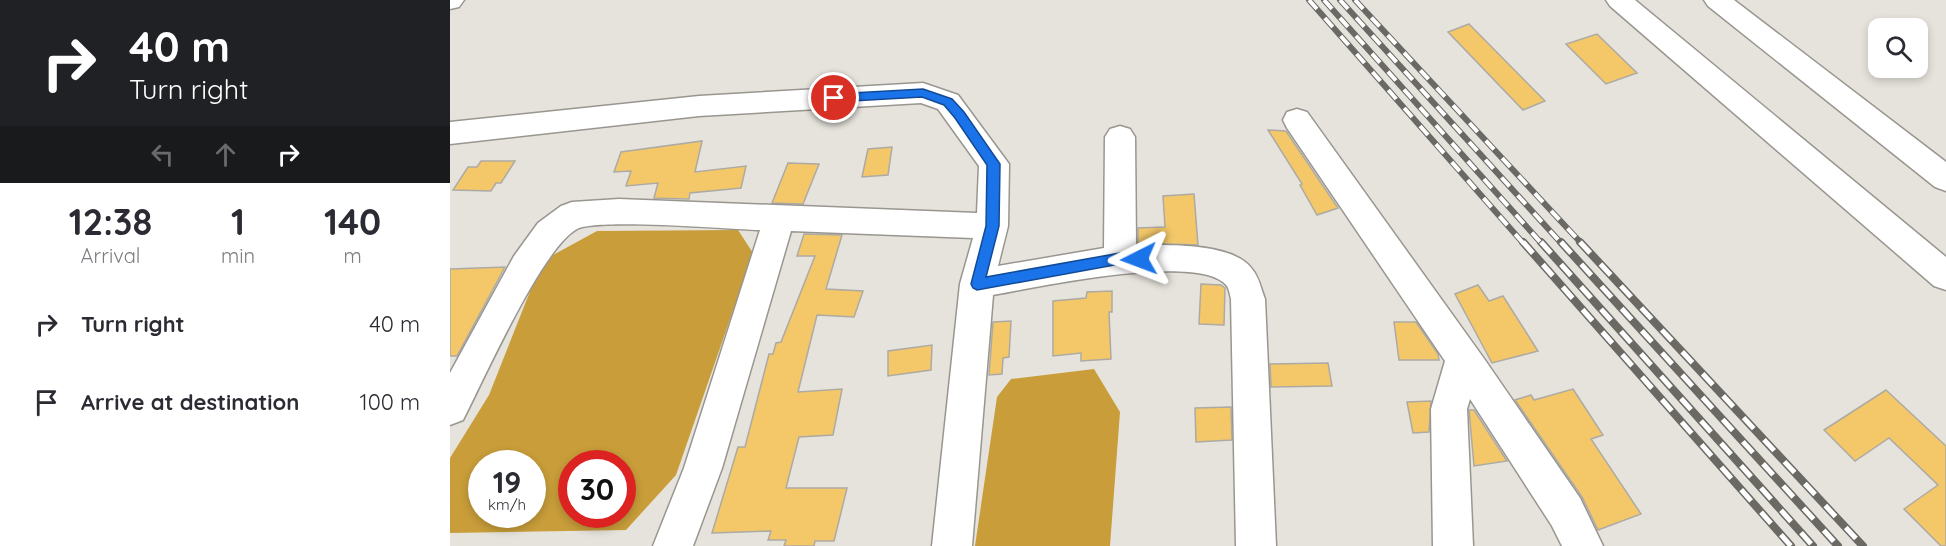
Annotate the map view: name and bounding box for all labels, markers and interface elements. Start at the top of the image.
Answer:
map controls [1868,18,1928,78]
button: search [1868,18,1928,78]
text: 40 m [129,20,230,73]
icon: right [30,24,108,102]
text: Turn right [129,72,248,106]
pin [808,72,859,123]
icon: arrive [817,81,850,114]
icon: left [146,138,179,171]
icon: ahead [209,138,242,171]
icon: right [272,138,305,171]
text: 12:38 [69,199,152,244]
text: 1 [231,199,245,244]
text: 140 [324,199,381,244]
position arrow [1107,227,1171,291]
text: Arrival [81,243,140,268]
text: min [221,243,255,268]
text: m [343,243,362,268]
icon: right [30,308,63,341]
text: Turn right [81,310,185,338]
text: 40 m [369,310,420,338]
icon: arrive [30,386,63,419]
text: Arrive at destination [81,388,299,416]
text: 100 m [360,388,420,416]
speed limit sign: 30 [558,450,636,528]
text: 19 [493,463,521,501]
text: km/h [488,495,526,514]

